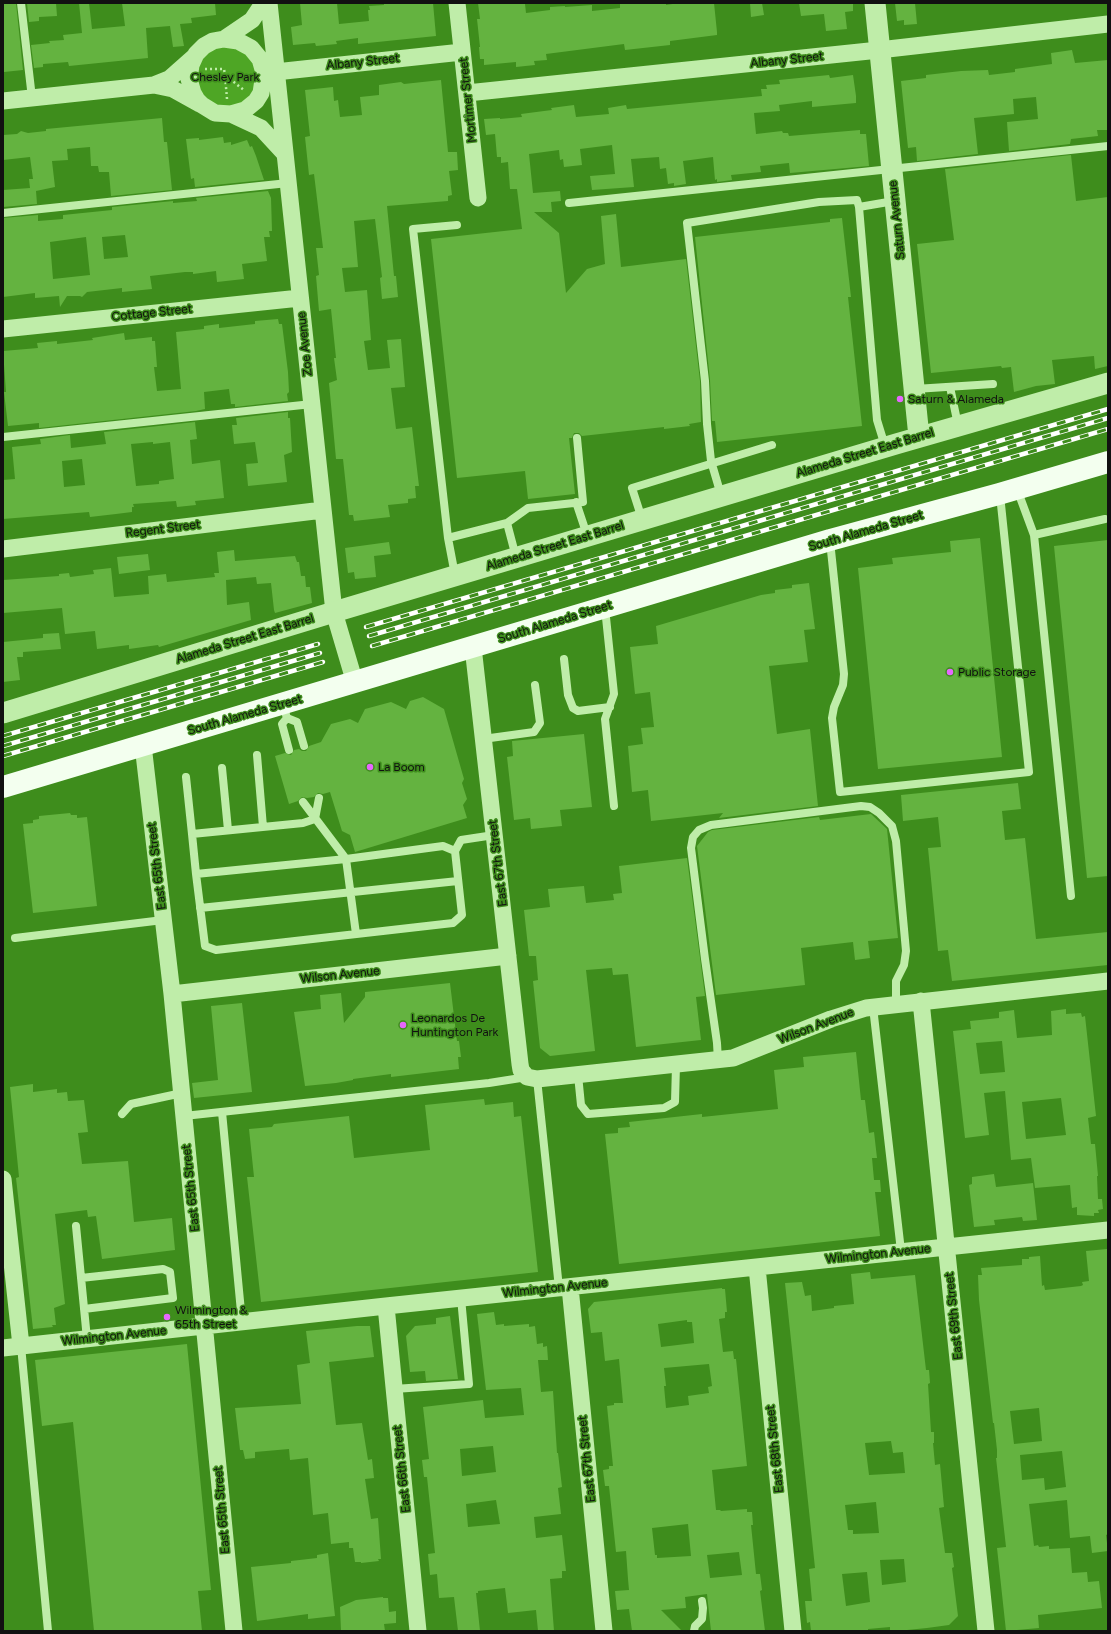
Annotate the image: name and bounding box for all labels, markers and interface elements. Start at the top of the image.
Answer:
street label: Albany Street [750,49,824,71]
street label: Albany Street [326,51,400,73]
street label: Mortimer Street [456,57,480,143]
park label: Chesley Park [191,70,259,84]
street label: Saturn Avenue [886,180,908,260]
street label: Cottage Street [111,302,193,324]
street label: Zoe Avenue [294,311,316,377]
place label: Saturn & Alameda [908,392,1004,406]
marker: Saturn & Alameda [895,394,905,404]
street label: Alameda Street East Barrel [794,425,936,481]
street label: South Alameda Street [807,508,925,554]
street label: Regent Street [125,517,201,541]
street label: Alameda Street East Barrel [484,518,626,574]
street label: South Alameda Street [496,598,614,646]
street label: Alameda Street East Barrel [174,611,316,667]
place label: Public Storage [958,665,1036,679]
marker: Public Storage [945,667,955,677]
street label: South Alameda Street [186,692,304,738]
place label: La Boom [378,760,425,774]
marker: La Boom [365,762,375,772]
street label: East 67th Street [486,819,510,907]
street label: East 65th Street [145,822,169,910]
street label: Wilson Avenue [300,964,380,986]
street label: Wilson Avenue [776,1005,856,1047]
place label: Leonardos De Huntington Park [411,1011,498,1039]
marker: Leonardos De Huntington Park [398,1020,408,1030]
street label: East 65th Street [179,1144,203,1232]
street label: Wilmington Avenue [825,1241,931,1267]
street label: East 69th Street [942,1272,966,1360]
street label: Wilmington Avenue [502,1275,608,1301]
place label: Wilmington & 65th Street [175,1303,248,1331]
marker: Wilmington & 65th Street [162,1312,172,1322]
street label: Wilmington Avenue [61,1323,167,1349]
street label: East 68th Street [763,1404,787,1494]
street label: East 67th Street [575,1415,599,1503]
street label: East 66th Street [390,1425,414,1513]
street label: East 65th Street [211,1466,233,1554]

